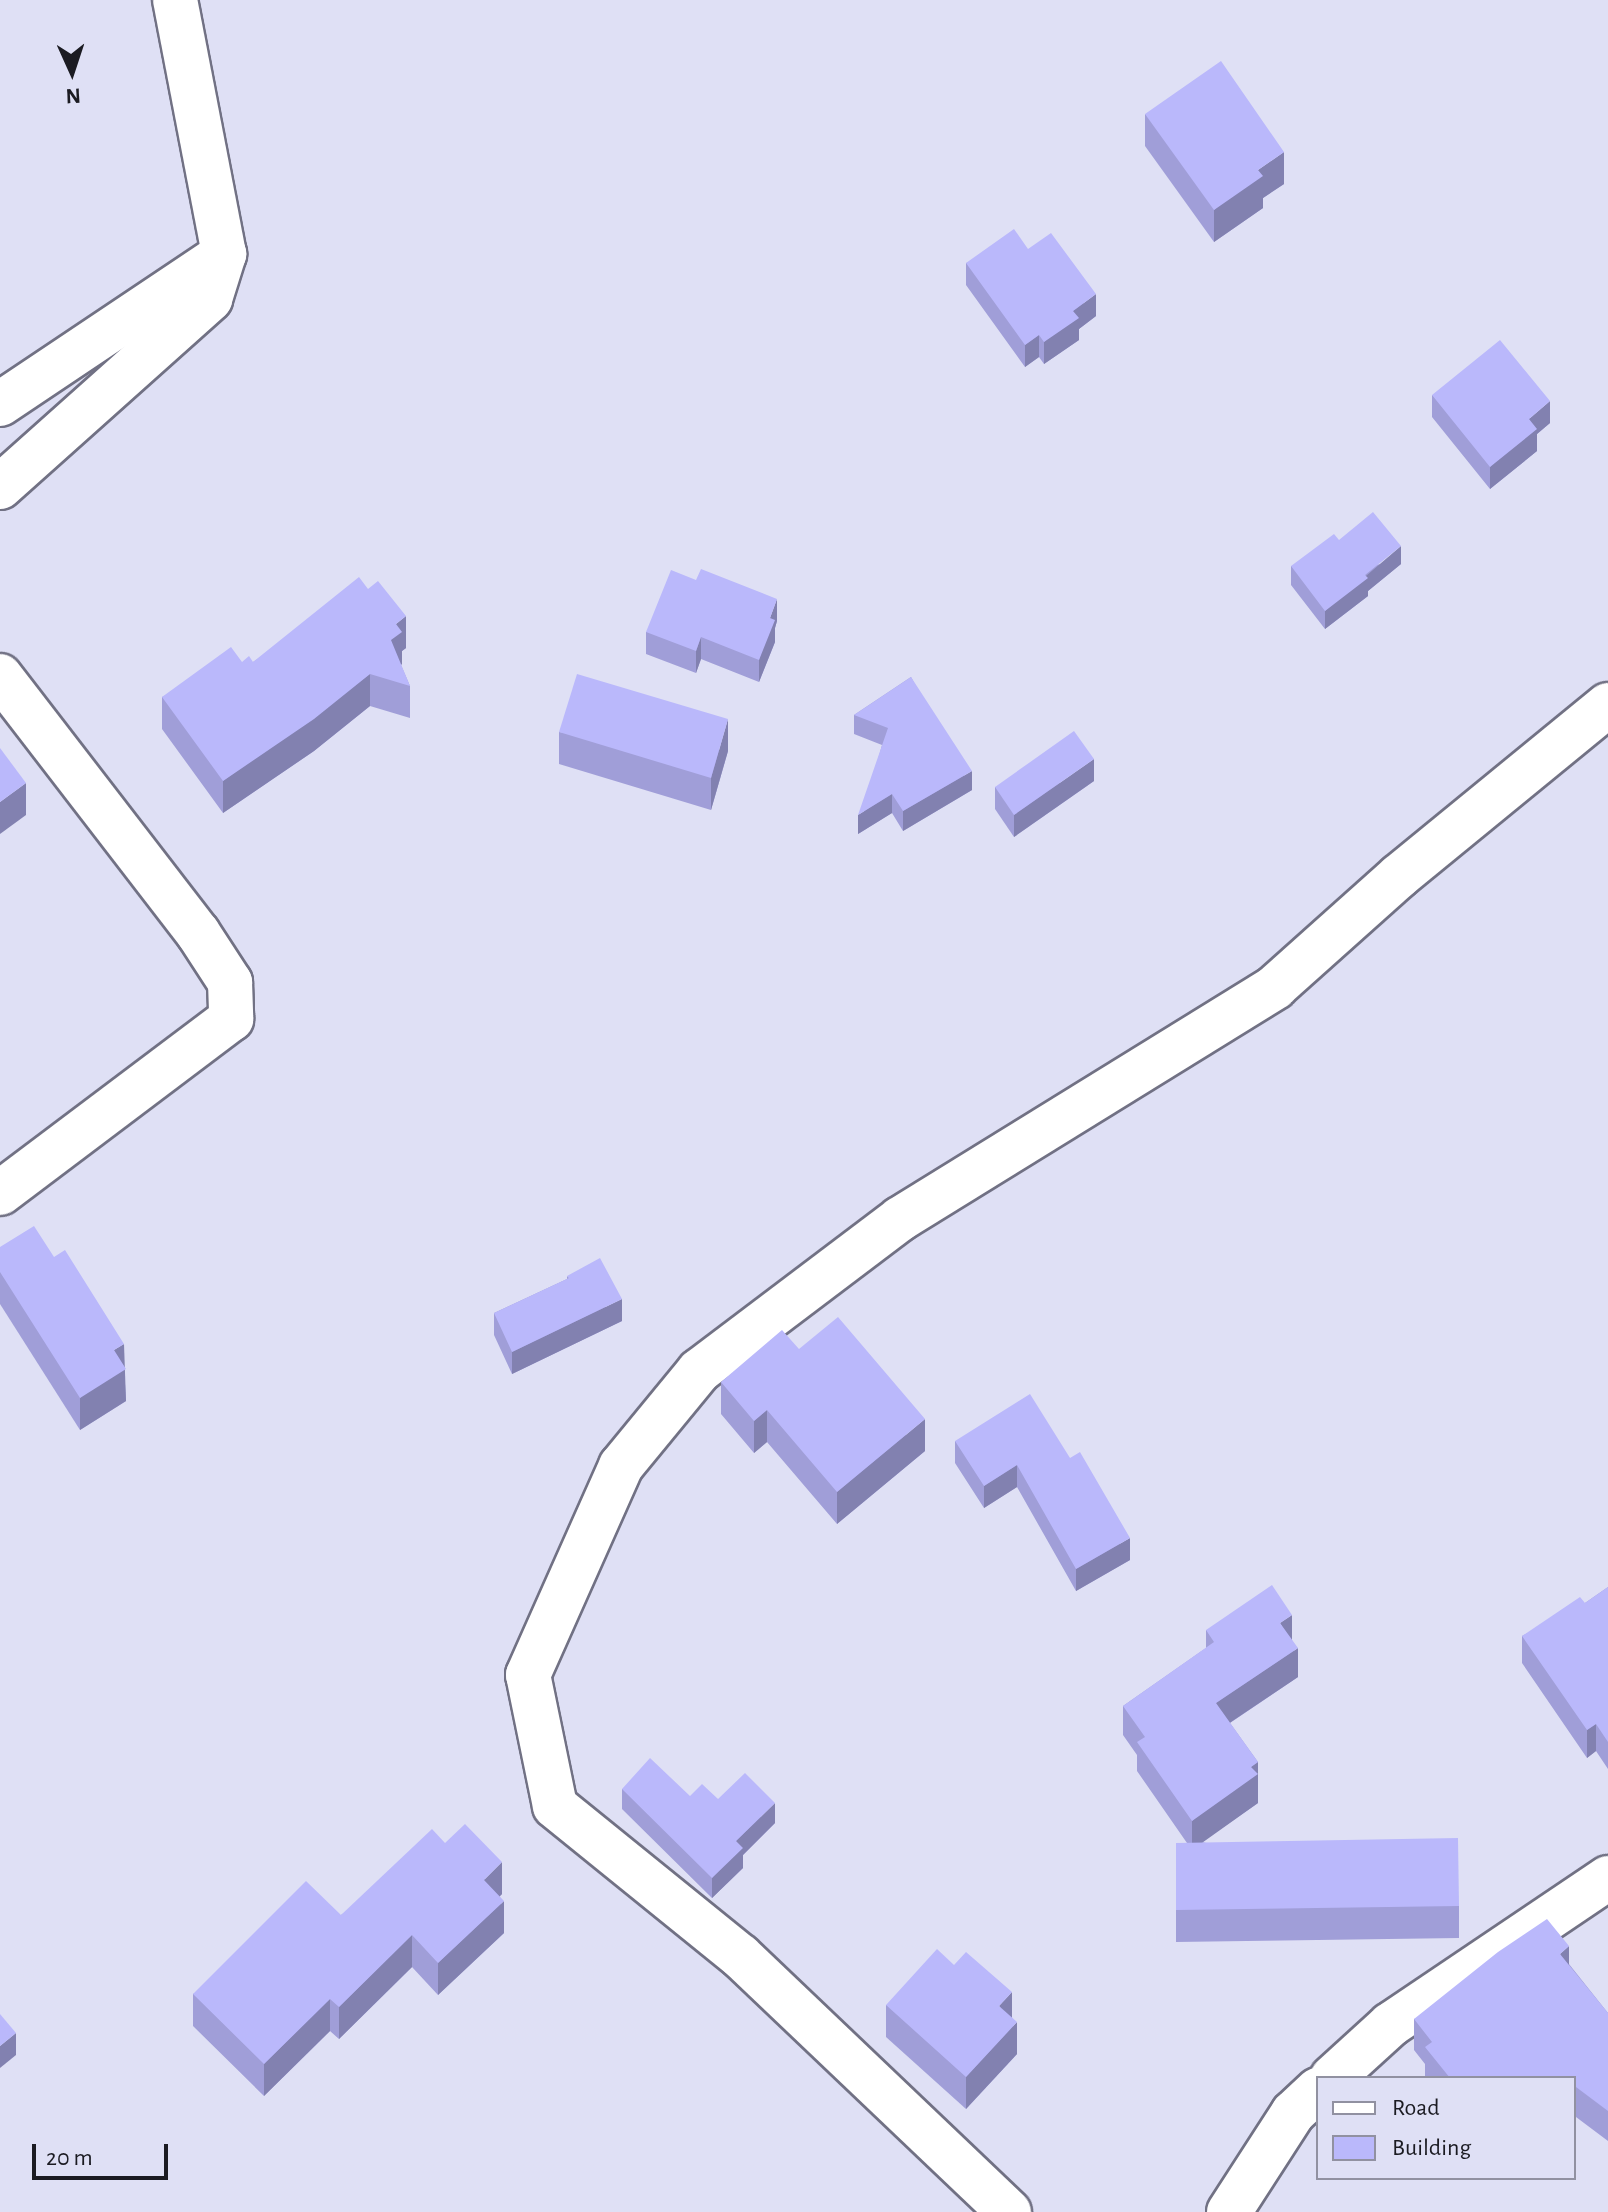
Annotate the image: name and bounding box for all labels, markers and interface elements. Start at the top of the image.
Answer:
north arrow [32,32,112,112]
text: N [65,85,81,107]
legend [1316,2076,1576,2180]
text: Road [1392,2096,1440,2120]
scale bar [36,2128,172,2178]
text: Building [1392,2136,1471,2160]
text: 20 m [46,2146,93,2170]

